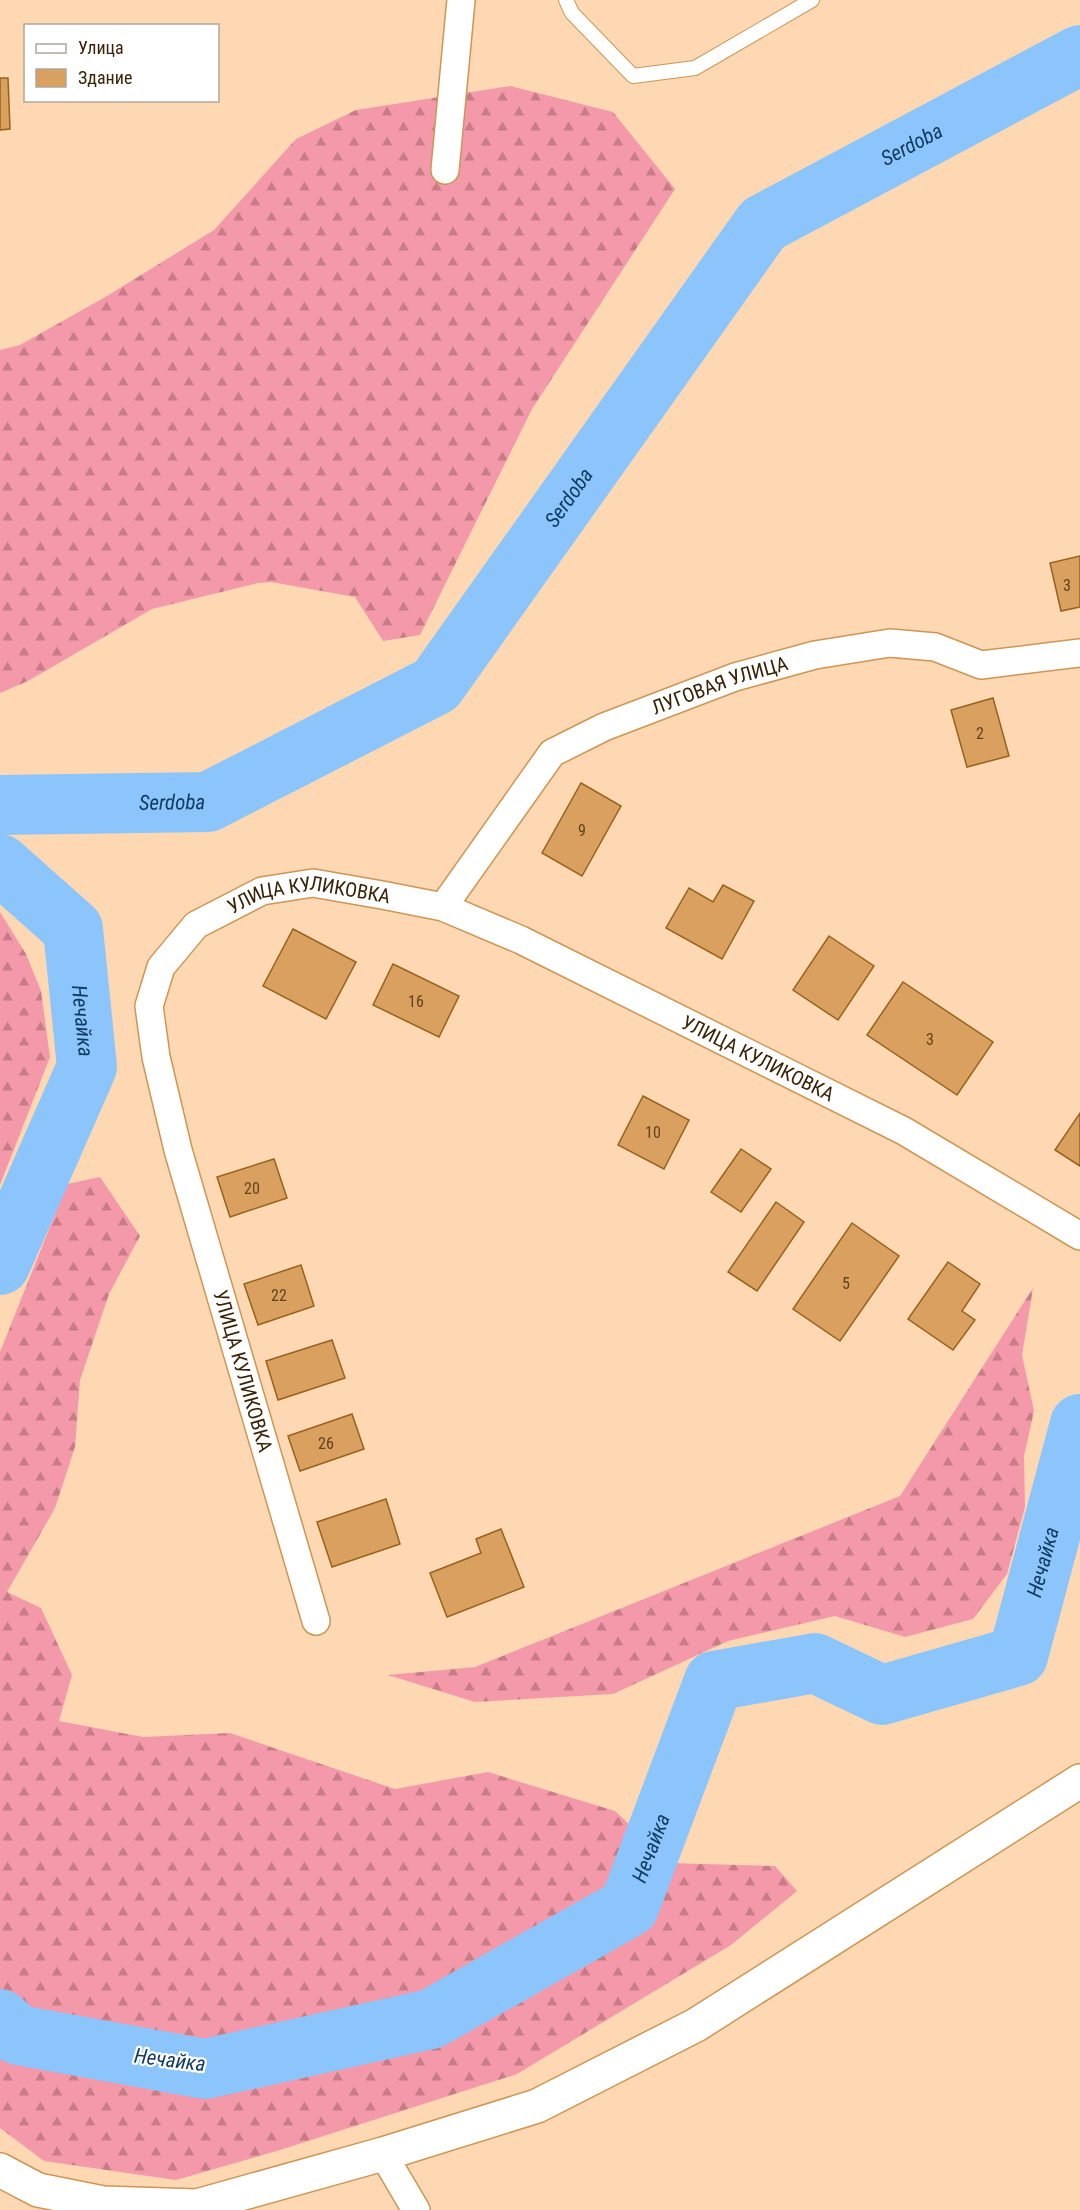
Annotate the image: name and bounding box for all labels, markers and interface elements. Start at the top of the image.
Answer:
legend [24,24,219,102]
text: Улица [78,37,124,58]
text: Здание [78,67,132,88]
water label: Serdoba [877,119,947,171]
water label: Serdoba [540,464,598,532]
house number: 3 [1063,576,1071,595]
street label: ЛУГОВАЯ УЛИЦА [648,651,791,720]
house number: 2 [976,724,984,743]
water label: Serdoba [139,790,205,815]
house number: 9 [578,821,586,840]
street label: УЛИЦА КУЛИКОВКА [223,871,393,919]
water label: Нечайка [67,984,98,1058]
house number: 16 [408,992,424,1011]
street label: УЛИЦА КУЛИКОВКА [678,1010,839,1107]
house number: 3 [926,1030,934,1049]
house number: 10 [645,1123,661,1142]
house number: 20 [244,1179,260,1198]
house number: 5 [842,1274,850,1293]
house number: 22 [271,1286,287,1305]
street label: УЛИЦА КУЛИКОВКА [208,1287,278,1455]
house number: 26 [318,1434,334,1453]
water label: Нечайка [1022,1524,1064,1600]
water label: Нечайка [627,1810,675,1886]
water label: Нечайка [133,2044,207,2076]

